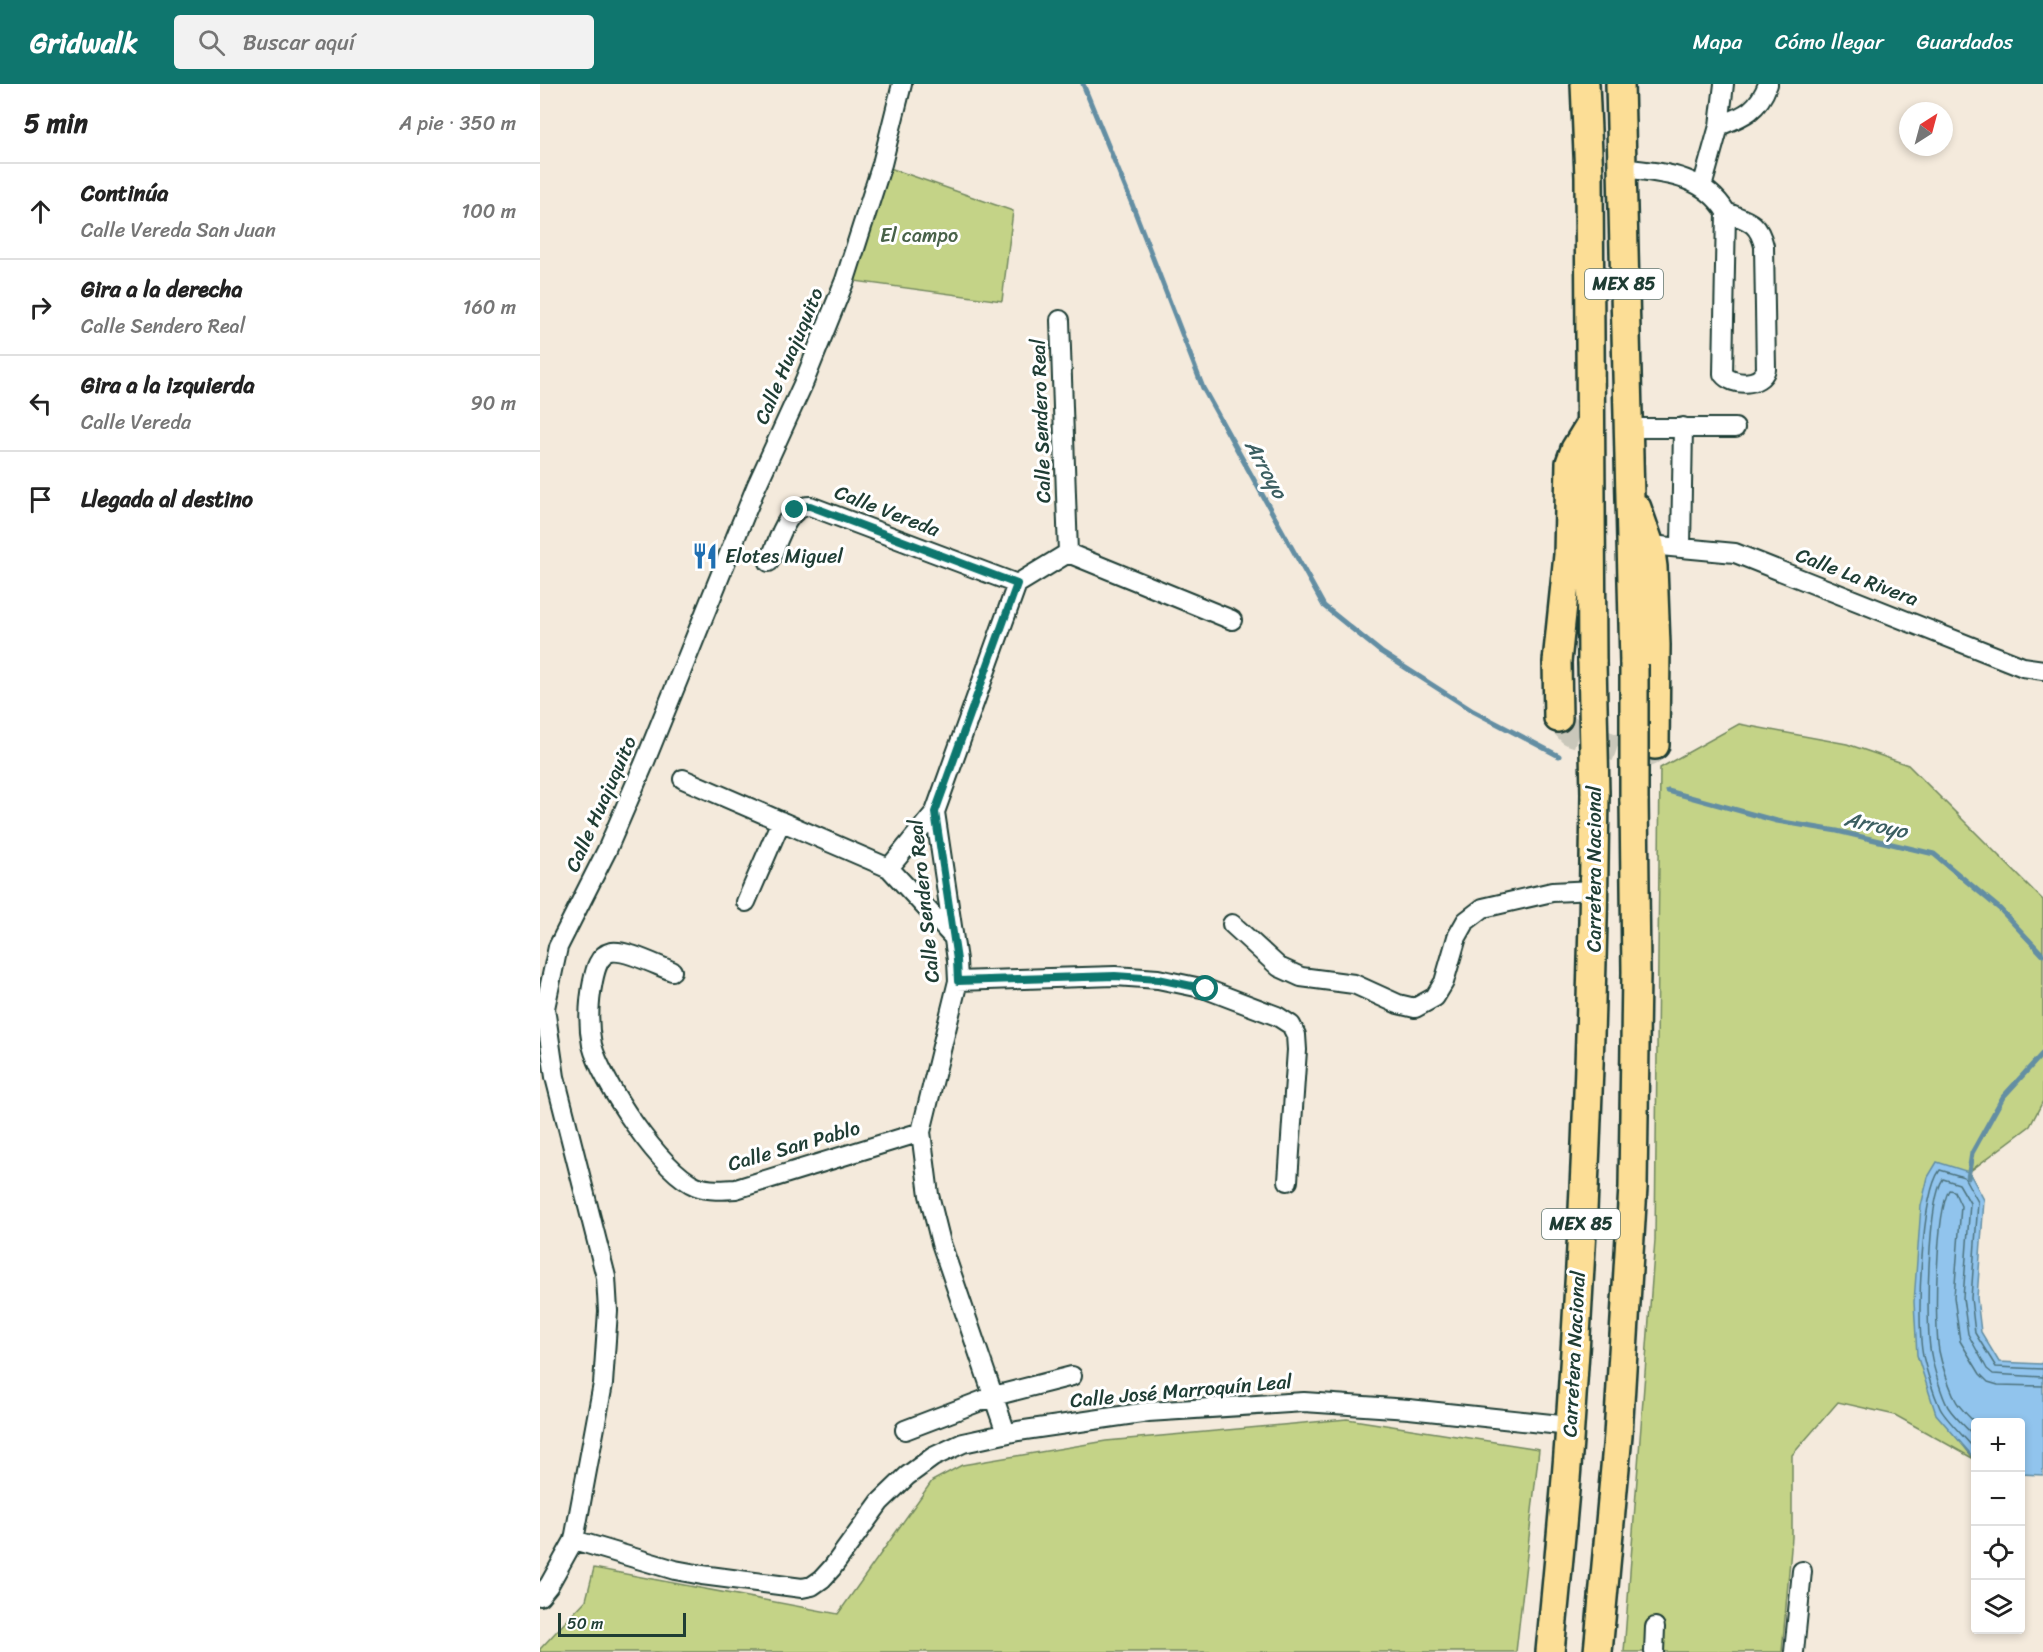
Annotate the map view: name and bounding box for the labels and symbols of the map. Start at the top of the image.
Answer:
north arrow [1899,102,1953,156]
park label: El campo [880,218,958,253]
road number: MEX 85 [1585,269,1663,299]
street label: Calle Huajuquito [744,282,834,430]
street label: Calle Sendero Real [1021,338,1061,504]
water label: Arroyo [1234,431,1299,507]
street label: Calle Vereda [829,475,946,547]
route end [781,496,807,522]
street label: Calle La Rivera [1790,538,1924,616]
place label: Elotes Miguel [725,539,844,574]
restaurant icon: Elotes Miguel [690,541,720,571]
street label: Calle Huajuquito [555,730,647,878]
street label: Carretera Nacional [1577,784,1612,952]
water label: Arroyo [1840,800,1912,850]
street label: Calle Sendero Real [898,817,950,985]
route start [1192,975,1218,1001]
street label: Calle San Pablo [724,1110,864,1182]
road number: MEX 85 [1542,1209,1620,1239]
street label: Carretera Nacional [1552,1269,1596,1438]
street label: Calle José Marroquín Leal [1069,1364,1295,1418]
scale bar [558,1610,686,1638]

